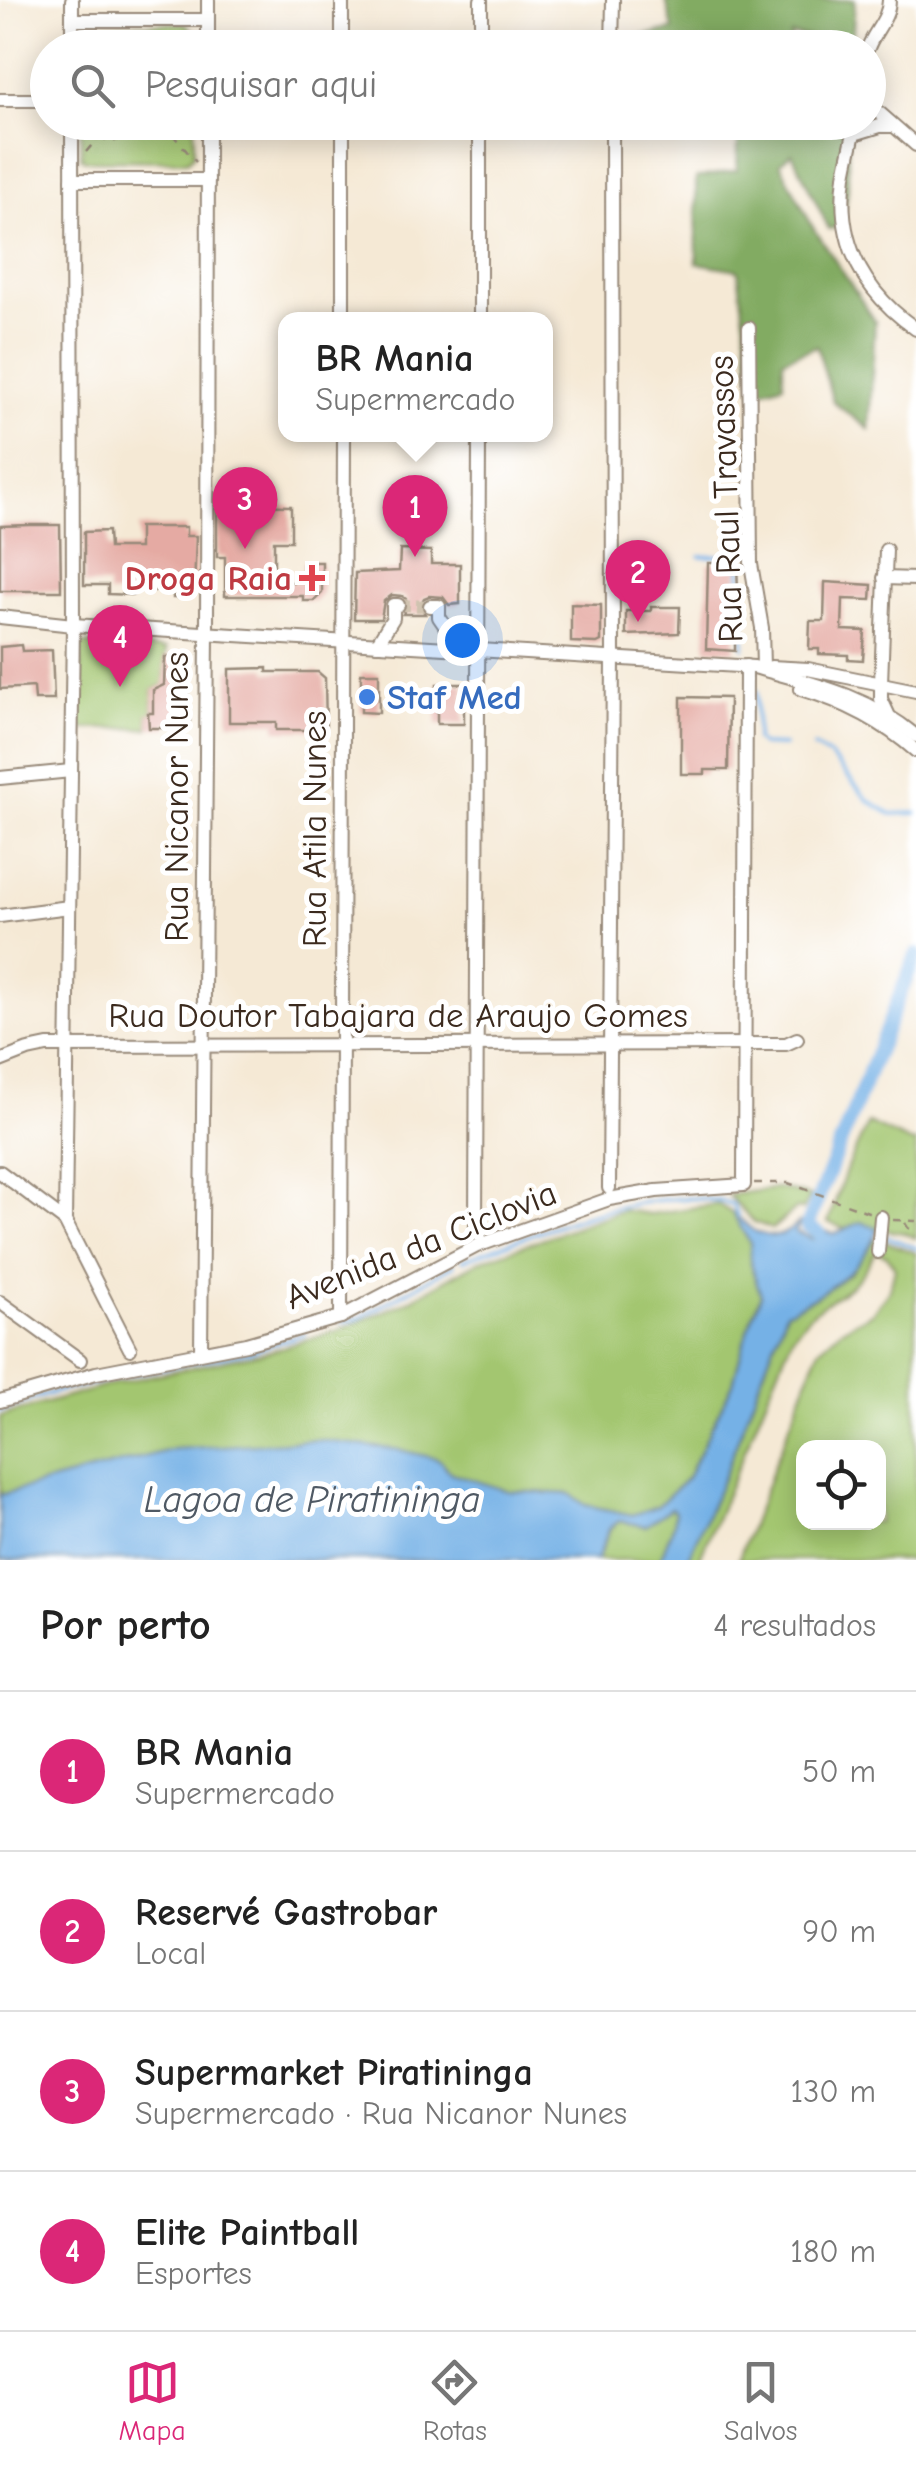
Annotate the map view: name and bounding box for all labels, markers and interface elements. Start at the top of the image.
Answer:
search box [30,30,886,140]
icon: search [65,58,120,113]
text: Pesquisar aqui [145,63,377,107]
popup [278,312,553,442]
text: BR Mania [316,337,474,381]
street label: Rua Raul Travassos [700,355,752,643]
text: Supermercado [316,381,515,418]
pin: 3 [212,466,278,549]
pin: 1 [382,474,448,557]
pin: 2 [606,540,670,622]
place label: Droga Raia [125,558,292,599]
marker: Droga Raia [301,567,323,589]
pin: 4 [88,604,152,687]
your location [437,615,488,666]
street label: Rua Nicanor Nunes [156,652,197,942]
place label: Staf Med [387,677,522,718]
marker: Staf Med [356,686,378,708]
street label: Rua Atila Nunes [294,711,335,947]
street label: Rua Doutor Tabajara de Araujo Gomes [108,995,688,1036]
street label: Avenida da Ciclovia [280,1172,562,1318]
map controls [796,1440,886,1530]
button: locate [796,1440,886,1530]
water label: Lagoa de Piratininga [144,1478,480,1522]
text: Por perto [40,1601,211,1650]
text: 4 resultados [713,1607,876,1644]
text: BR Mania [135,1731,293,1775]
text: 1 [66,1753,79,1790]
text: 50 m [802,1753,876,1790]
text: Supermercado [135,1775,335,1812]
text: Reservé Gastrobar [135,1891,437,1935]
text: 2 [65,1913,80,1950]
text: 90 m [802,1913,876,1950]
text: Local [135,1935,206,1972]
text: Supermarket Piratininga [135,2051,533,2095]
text: 3 [65,2073,80,2110]
text: 130 m [790,2073,876,2110]
text: Supermercado · Rua Nicanor Nunes [135,2095,627,2132]
text: Elite Paintball [135,2211,359,2255]
text: 4 [65,2233,80,2270]
text: 180 m [790,2233,876,2270]
text: Esportes [135,2255,252,2292]
tab: Mapa [119,2355,186,2447]
tab: Rotas [423,2355,487,2447]
tab: Salvos [724,2355,797,2447]

